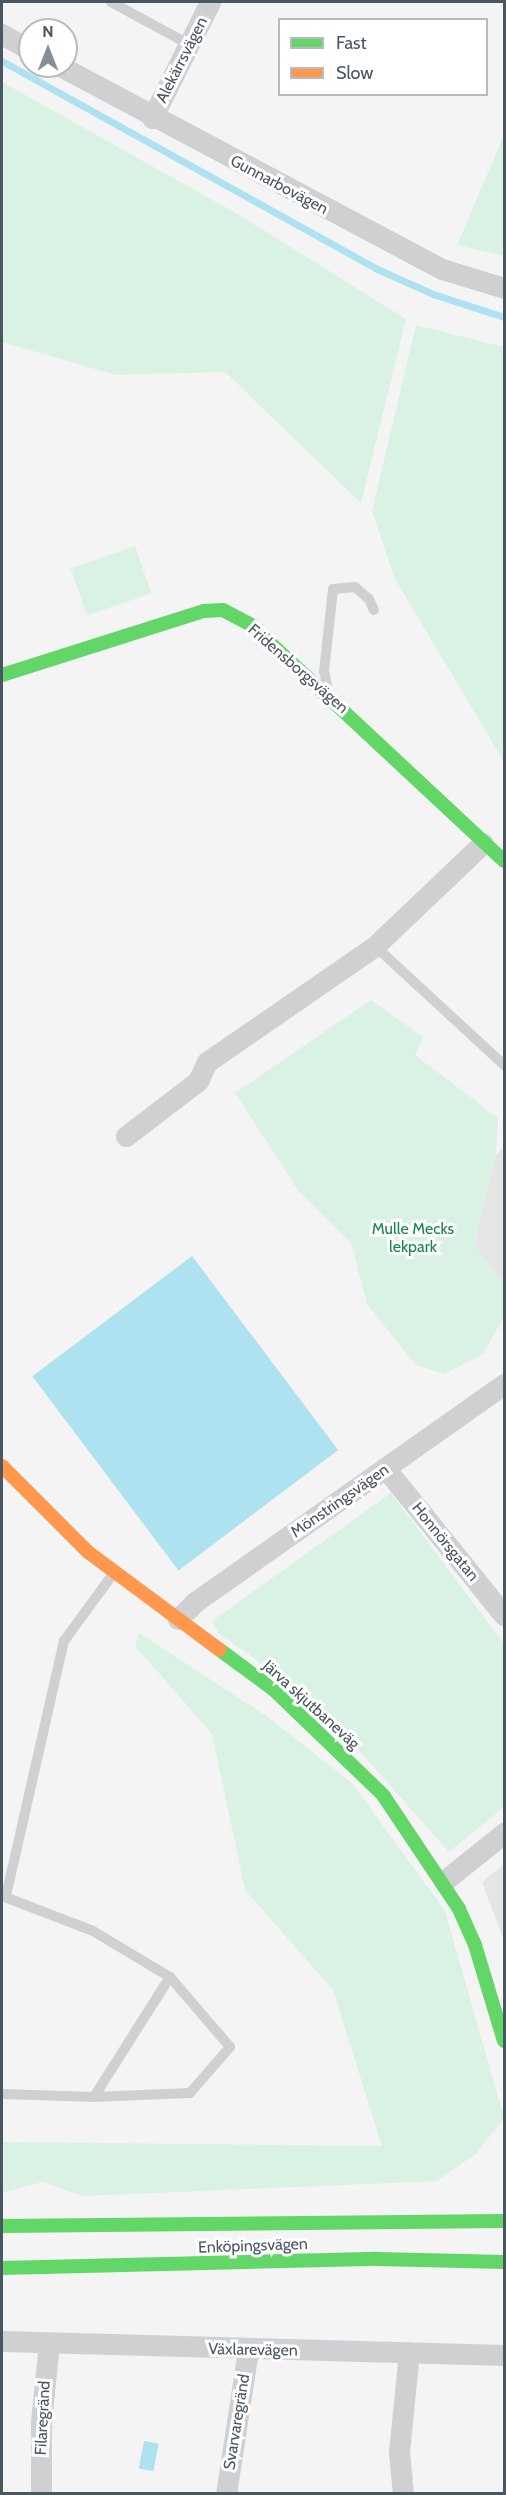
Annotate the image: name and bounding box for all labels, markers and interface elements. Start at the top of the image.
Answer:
street label: Alekärrsvägen [152,14,212,106]
north arrow [18,18,78,78]
legend [278,18,488,96]
text: N [42,22,54,41]
text: Fast [336,32,367,54]
text: Slow [336,62,373,84]
street label: Gunnarbovägen [227,151,331,219]
street label: Fridensborgsvägen [244,620,352,718]
park label: Mulle Mecks lekpark [372,1219,454,1257]
street label: Mönstringsvägen [287,1460,393,1542]
street label: Honnörsgatan [407,1499,483,1585]
street label: Järva skjutbaneväg [259,1656,363,1754]
street label: Enköpingsvägen [198,2234,308,2258]
street label: Växlarevägen [208,2340,298,2360]
street label: Svarvaregränd [220,2373,254,2471]
street label: Filaregränd [31,2380,55,2456]

